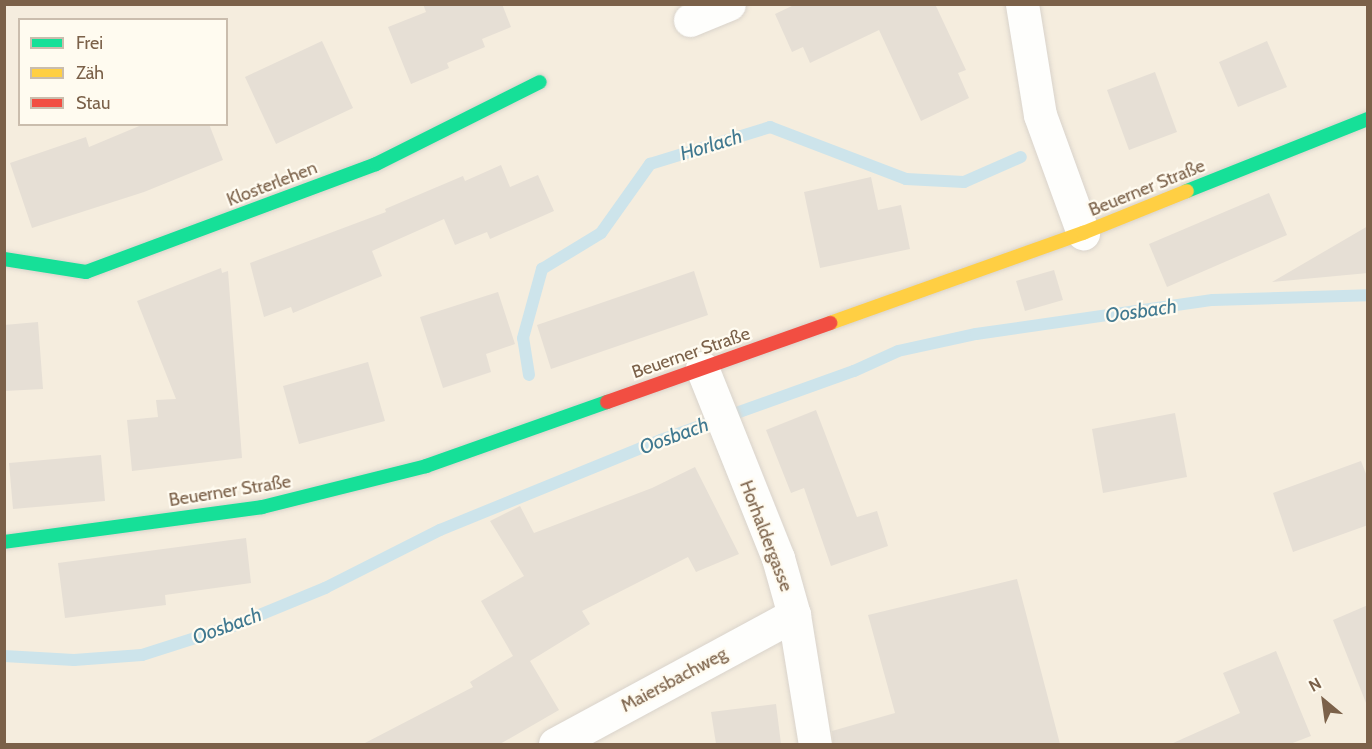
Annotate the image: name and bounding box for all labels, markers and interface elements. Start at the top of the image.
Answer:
legend [18,18,228,126]
text: Frei [76,32,103,54]
text: Zäh [76,62,104,84]
text: Stau [76,92,110,114]
water label: Horlach [677,124,745,166]
street label: Beuerner Straße [1086,155,1208,221]
street label: Klosterlehen [224,157,320,211]
water label: Oosbach [1104,294,1178,328]
street label: Beuerner Straße [629,323,753,383]
water label: Oosbach [636,412,712,460]
street label: Beuerner Straße [167,471,293,511]
street label: Horhaldergasse [735,477,797,595]
water label: Oosbach [189,602,265,650]
street label: Maiersbachweg [617,643,731,717]
north arrow [1294,671,1354,731]
text: N [1305,674,1325,696]

